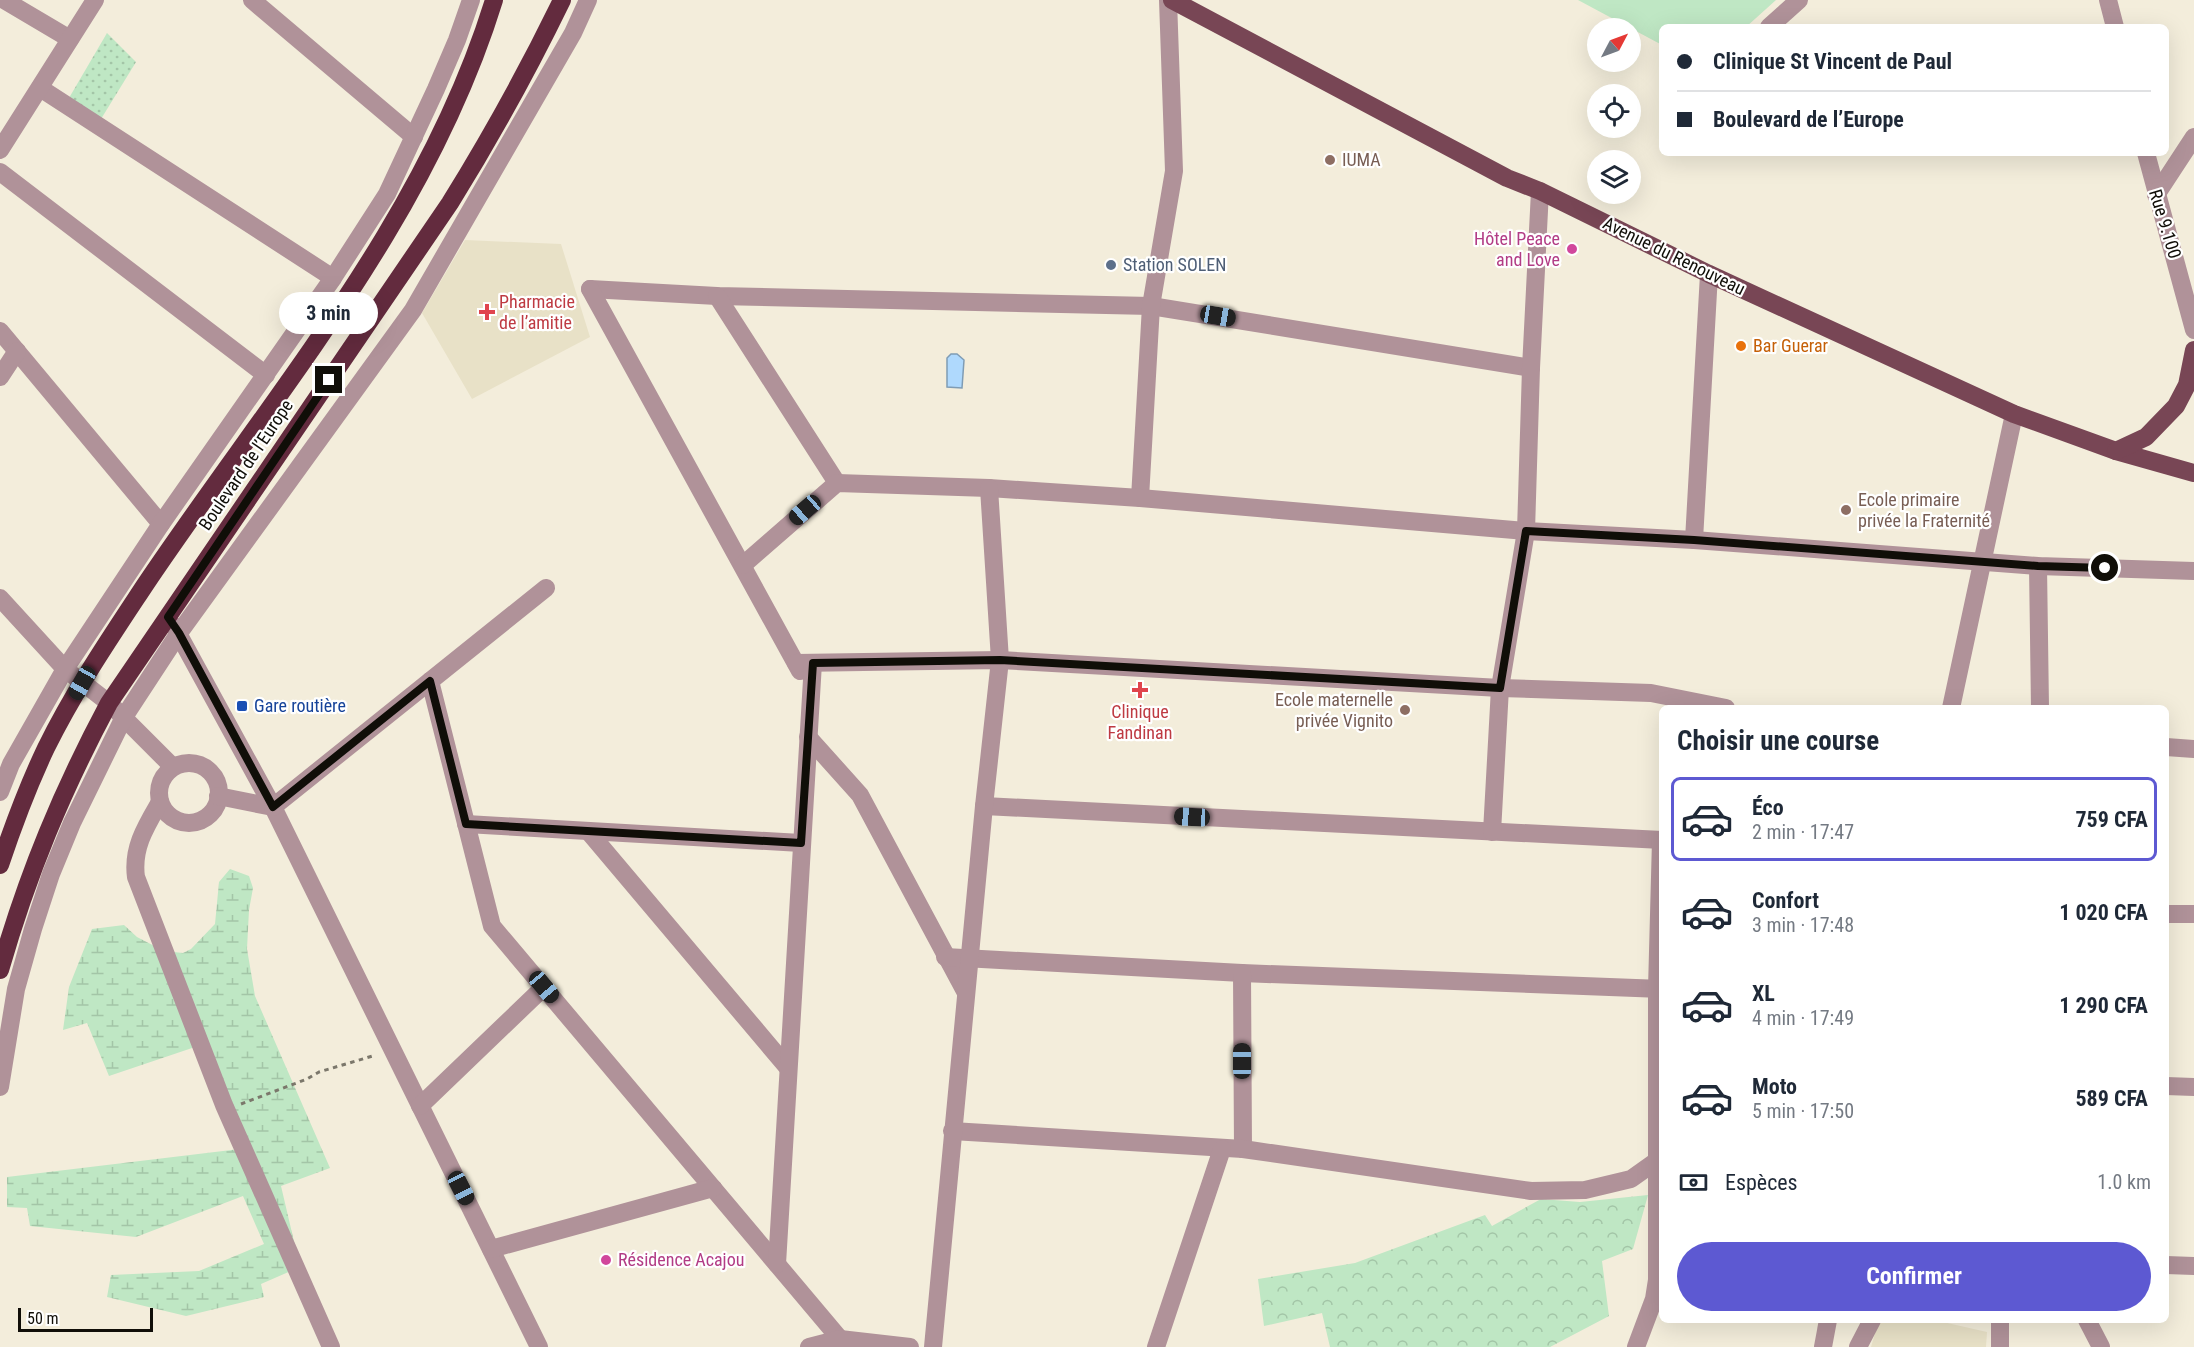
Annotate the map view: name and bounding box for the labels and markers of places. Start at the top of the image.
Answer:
place label: IUMA [1342,149,1381,170]
marker: IUMA [1323,153,1337,167]
place label: Hôtel Peace and Love [1474,228,1560,270]
marker: Hôtel Peace and Love [1565,242,1579,256]
place label: Station SOLEN [1123,254,1226,275]
marker: Station SOLEN [1104,258,1118,272]
place label: Pharmacie de l’amitie [499,291,575,333]
marker: Pharmacie de l’amitie [480,305,494,319]
place label: Bar Guerar [1753,335,1829,356]
marker: Bar Guerar [1734,339,1748,353]
place label: Ecole primaire privée la Fraternité [1858,489,1990,531]
marker: Ecole primaire privée la Fraternité [1839,503,1853,517]
marker: Clinique Fandinan [1131,681,1149,699]
place label: Ecole maternelle privée Vignito [1275,689,1393,731]
place label: Gare routière [254,695,346,716]
marker: Gare routière [235,699,249,713]
place label: Clinique Fandinan [1108,701,1172,743]
marker: Ecole maternelle privée Vignito [1398,703,1412,717]
place label: Résidence Acajou [618,1249,744,1270]
marker: Résidence Acajou [599,1253,613,1267]

